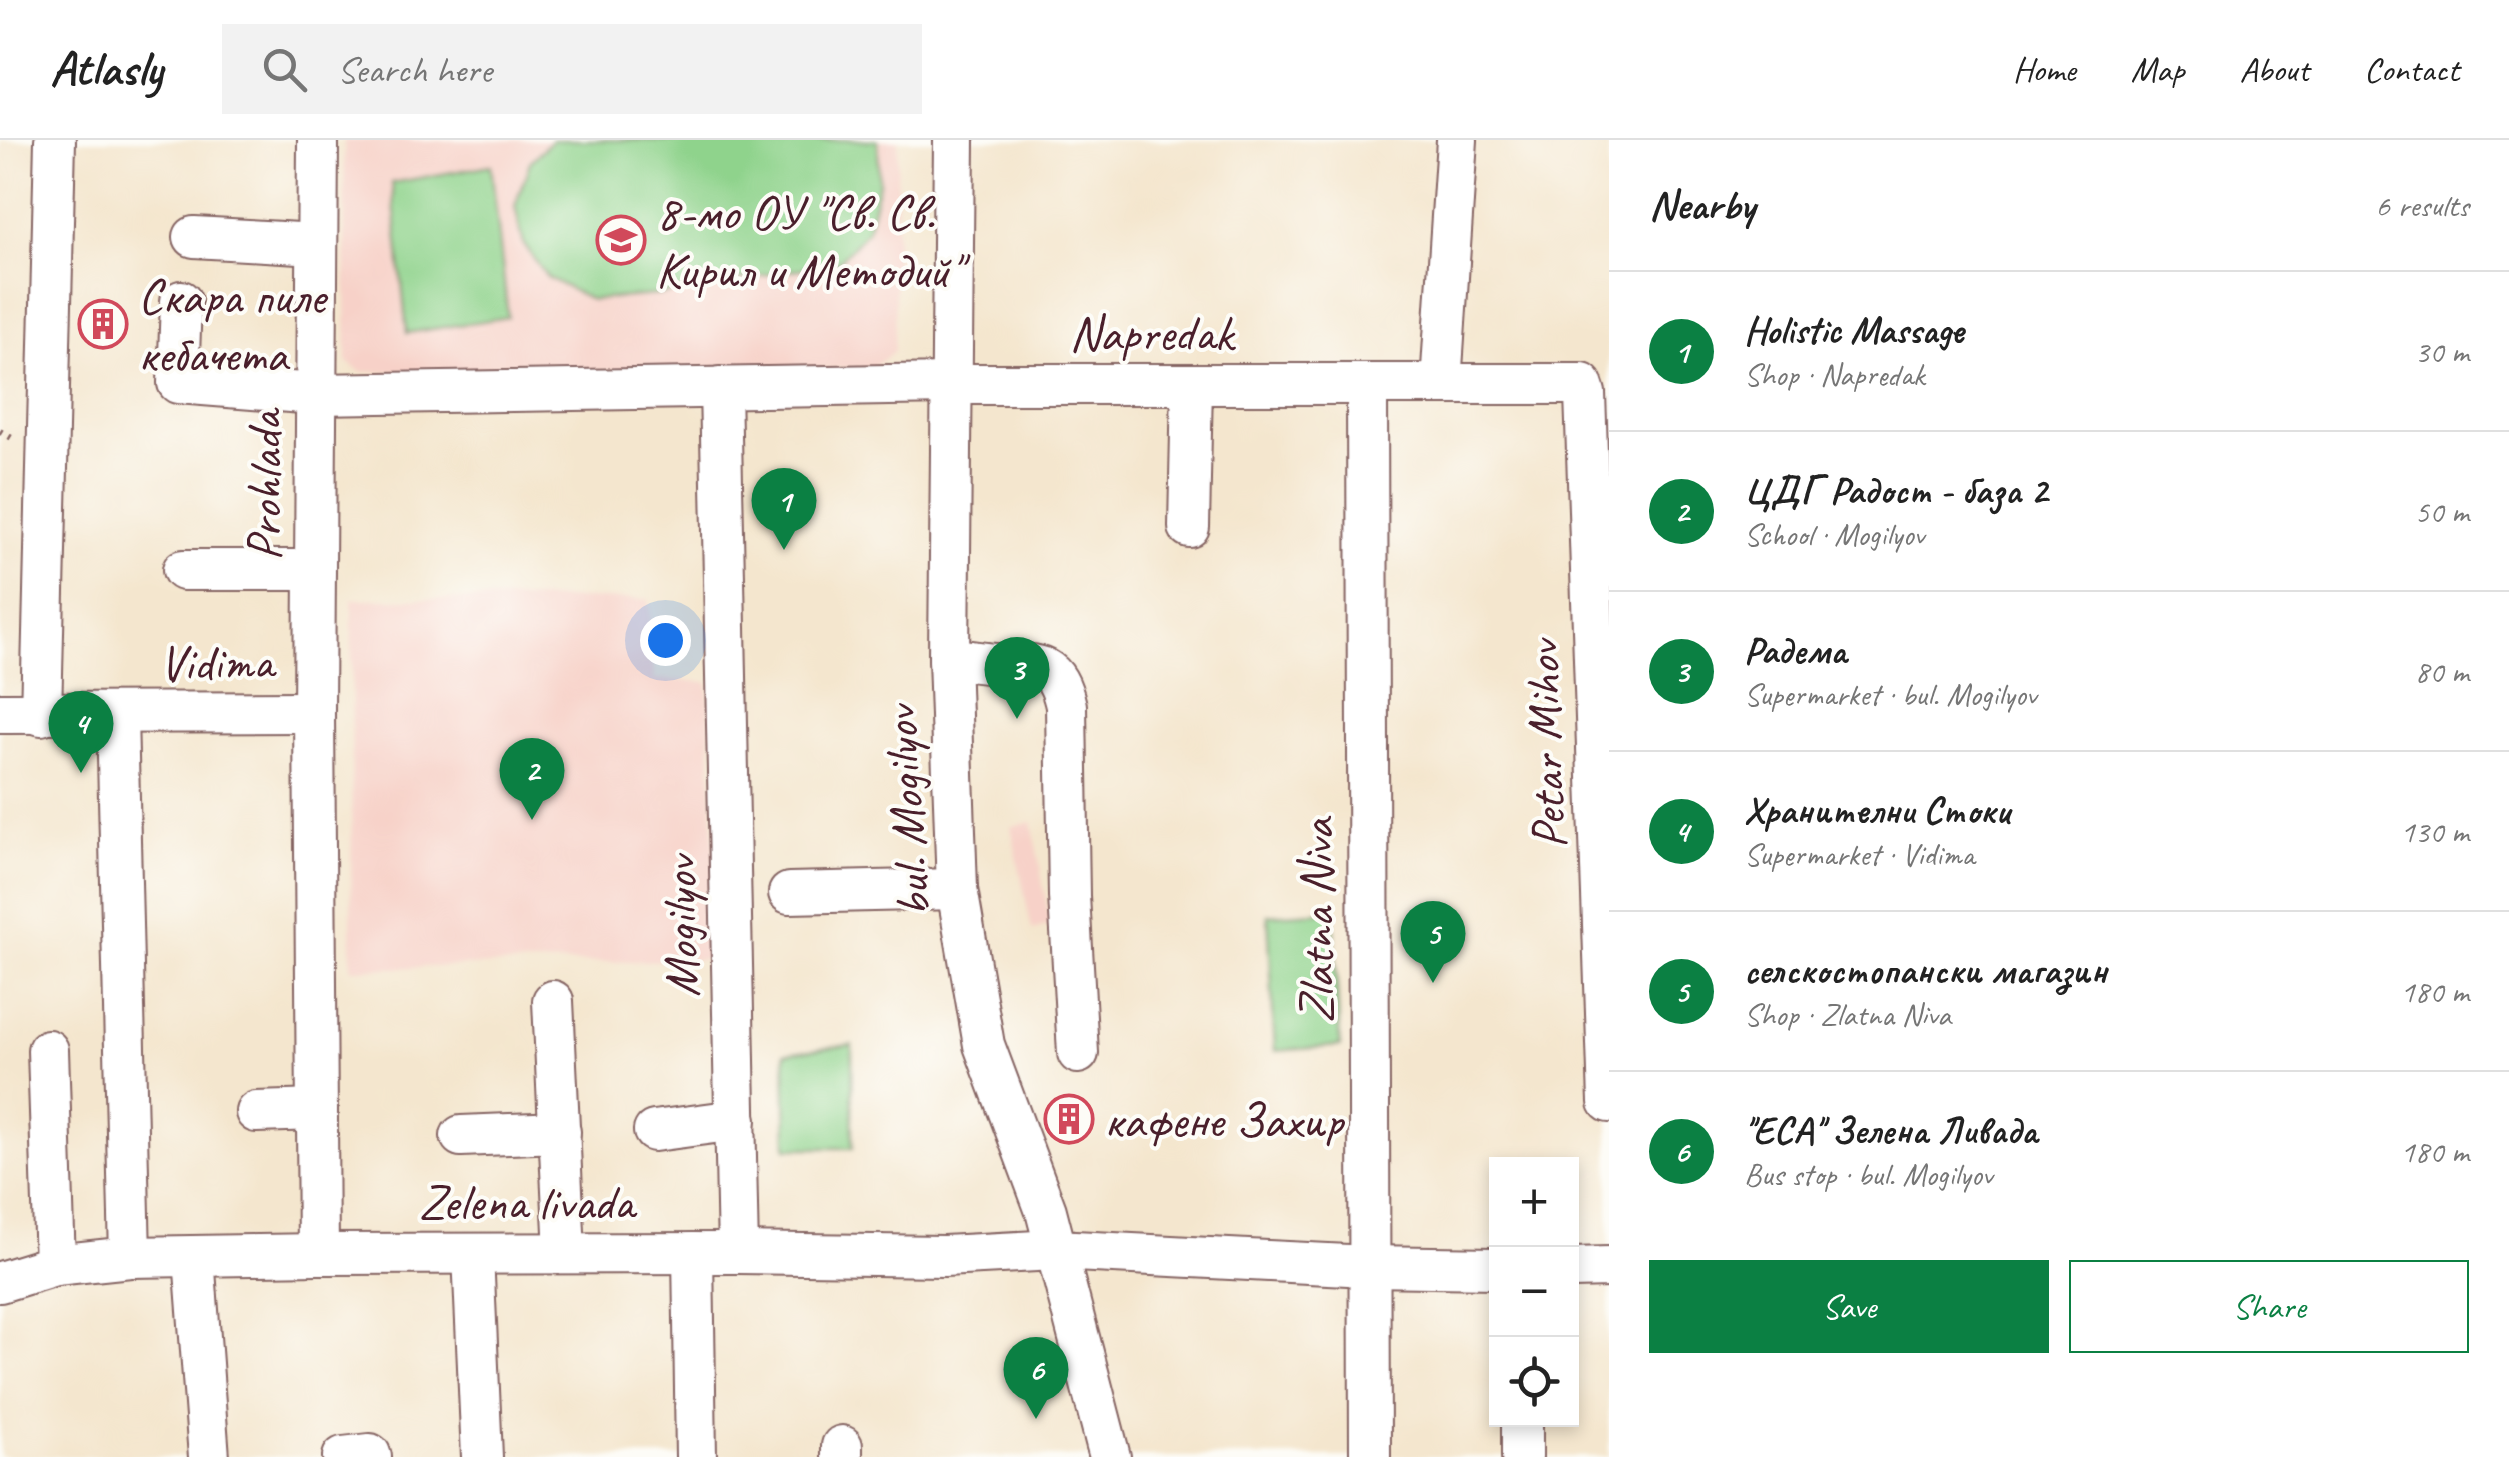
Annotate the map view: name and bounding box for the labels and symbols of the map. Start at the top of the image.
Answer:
place label: 8-мо ОУ "Св. Св. Кирил и Методий" [656,181,970,302]
school or university icon: 8-мо ОУ "Св. Св. Кирил и Методий" [595,214,647,266]
place label: Скара пиле кебачета [138,265,329,386]
building icon: Скара пиле кебачета [77,298,129,350]
street label: Napredak [1069,302,1236,365]
street label: Prohlada [233,406,296,561]
pin: 1 [752,468,816,550]
your location [640,615,691,666]
street label: Vidima [159,630,278,695]
pin: 3 [984,636,1050,719]
street label: Petar Mihov [1510,636,1581,850]
pin: 4 [48,690,114,773]
street label: bul. Mogilyov [867,700,945,919]
pin: 2 [500,738,564,820]
street label: Zlatna Niva [1285,815,1348,1023]
street label: Mogilyov [648,852,713,998]
pin: 5 [1400,900,1466,983]
place label: кафене Захир [1104,1089,1346,1152]
building icon: кафене Захир [1043,1093,1095,1145]
street label: Zelena livada [418,1171,638,1234]
pin: 6 [1004,1336,1068,1419]

